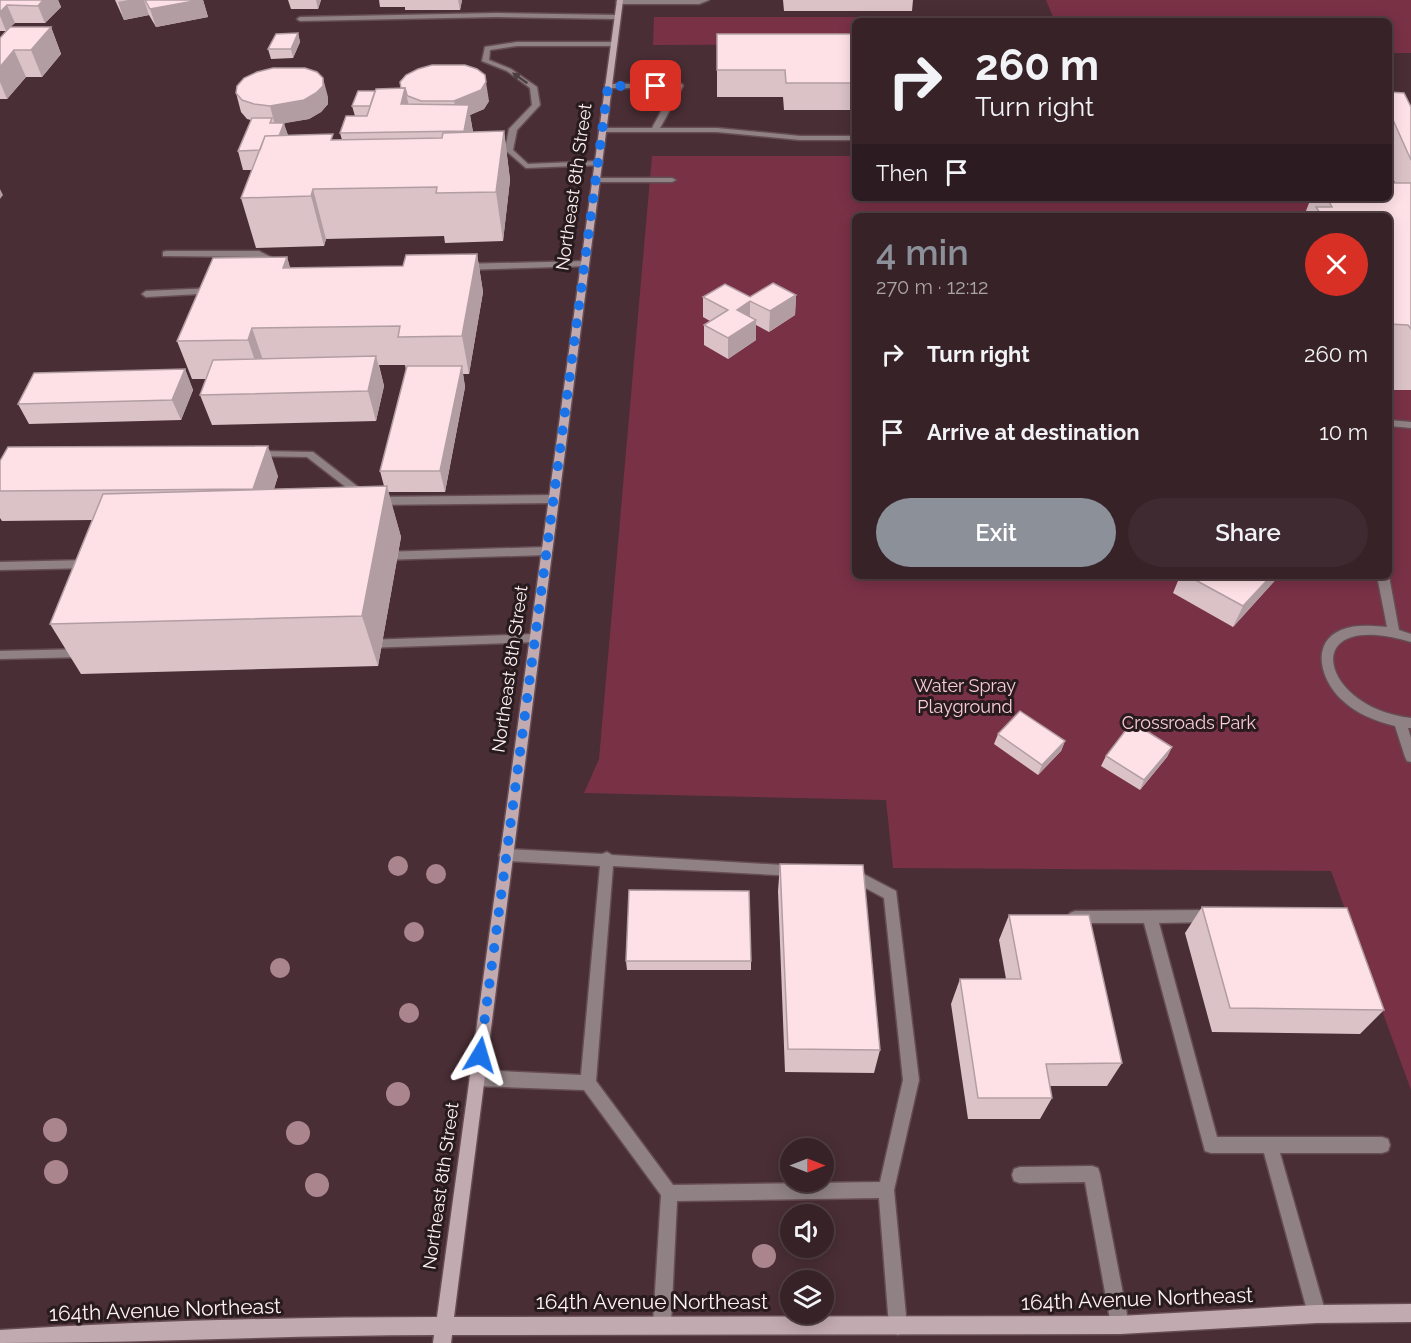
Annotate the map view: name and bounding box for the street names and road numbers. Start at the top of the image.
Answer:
street label: Northeast 8th Street [551,102,596,272]
street label: Northeast 8th Street [487,584,532,754]
street label: Northeast 8th Street [418,1101,463,1271]
street label: 164th Avenue Northeast [1020,1282,1253,1315]
street label: 164th Avenue Northeast [536,1289,768,1314]
street label: 164th Avenue Northeast [48,1293,281,1326]

